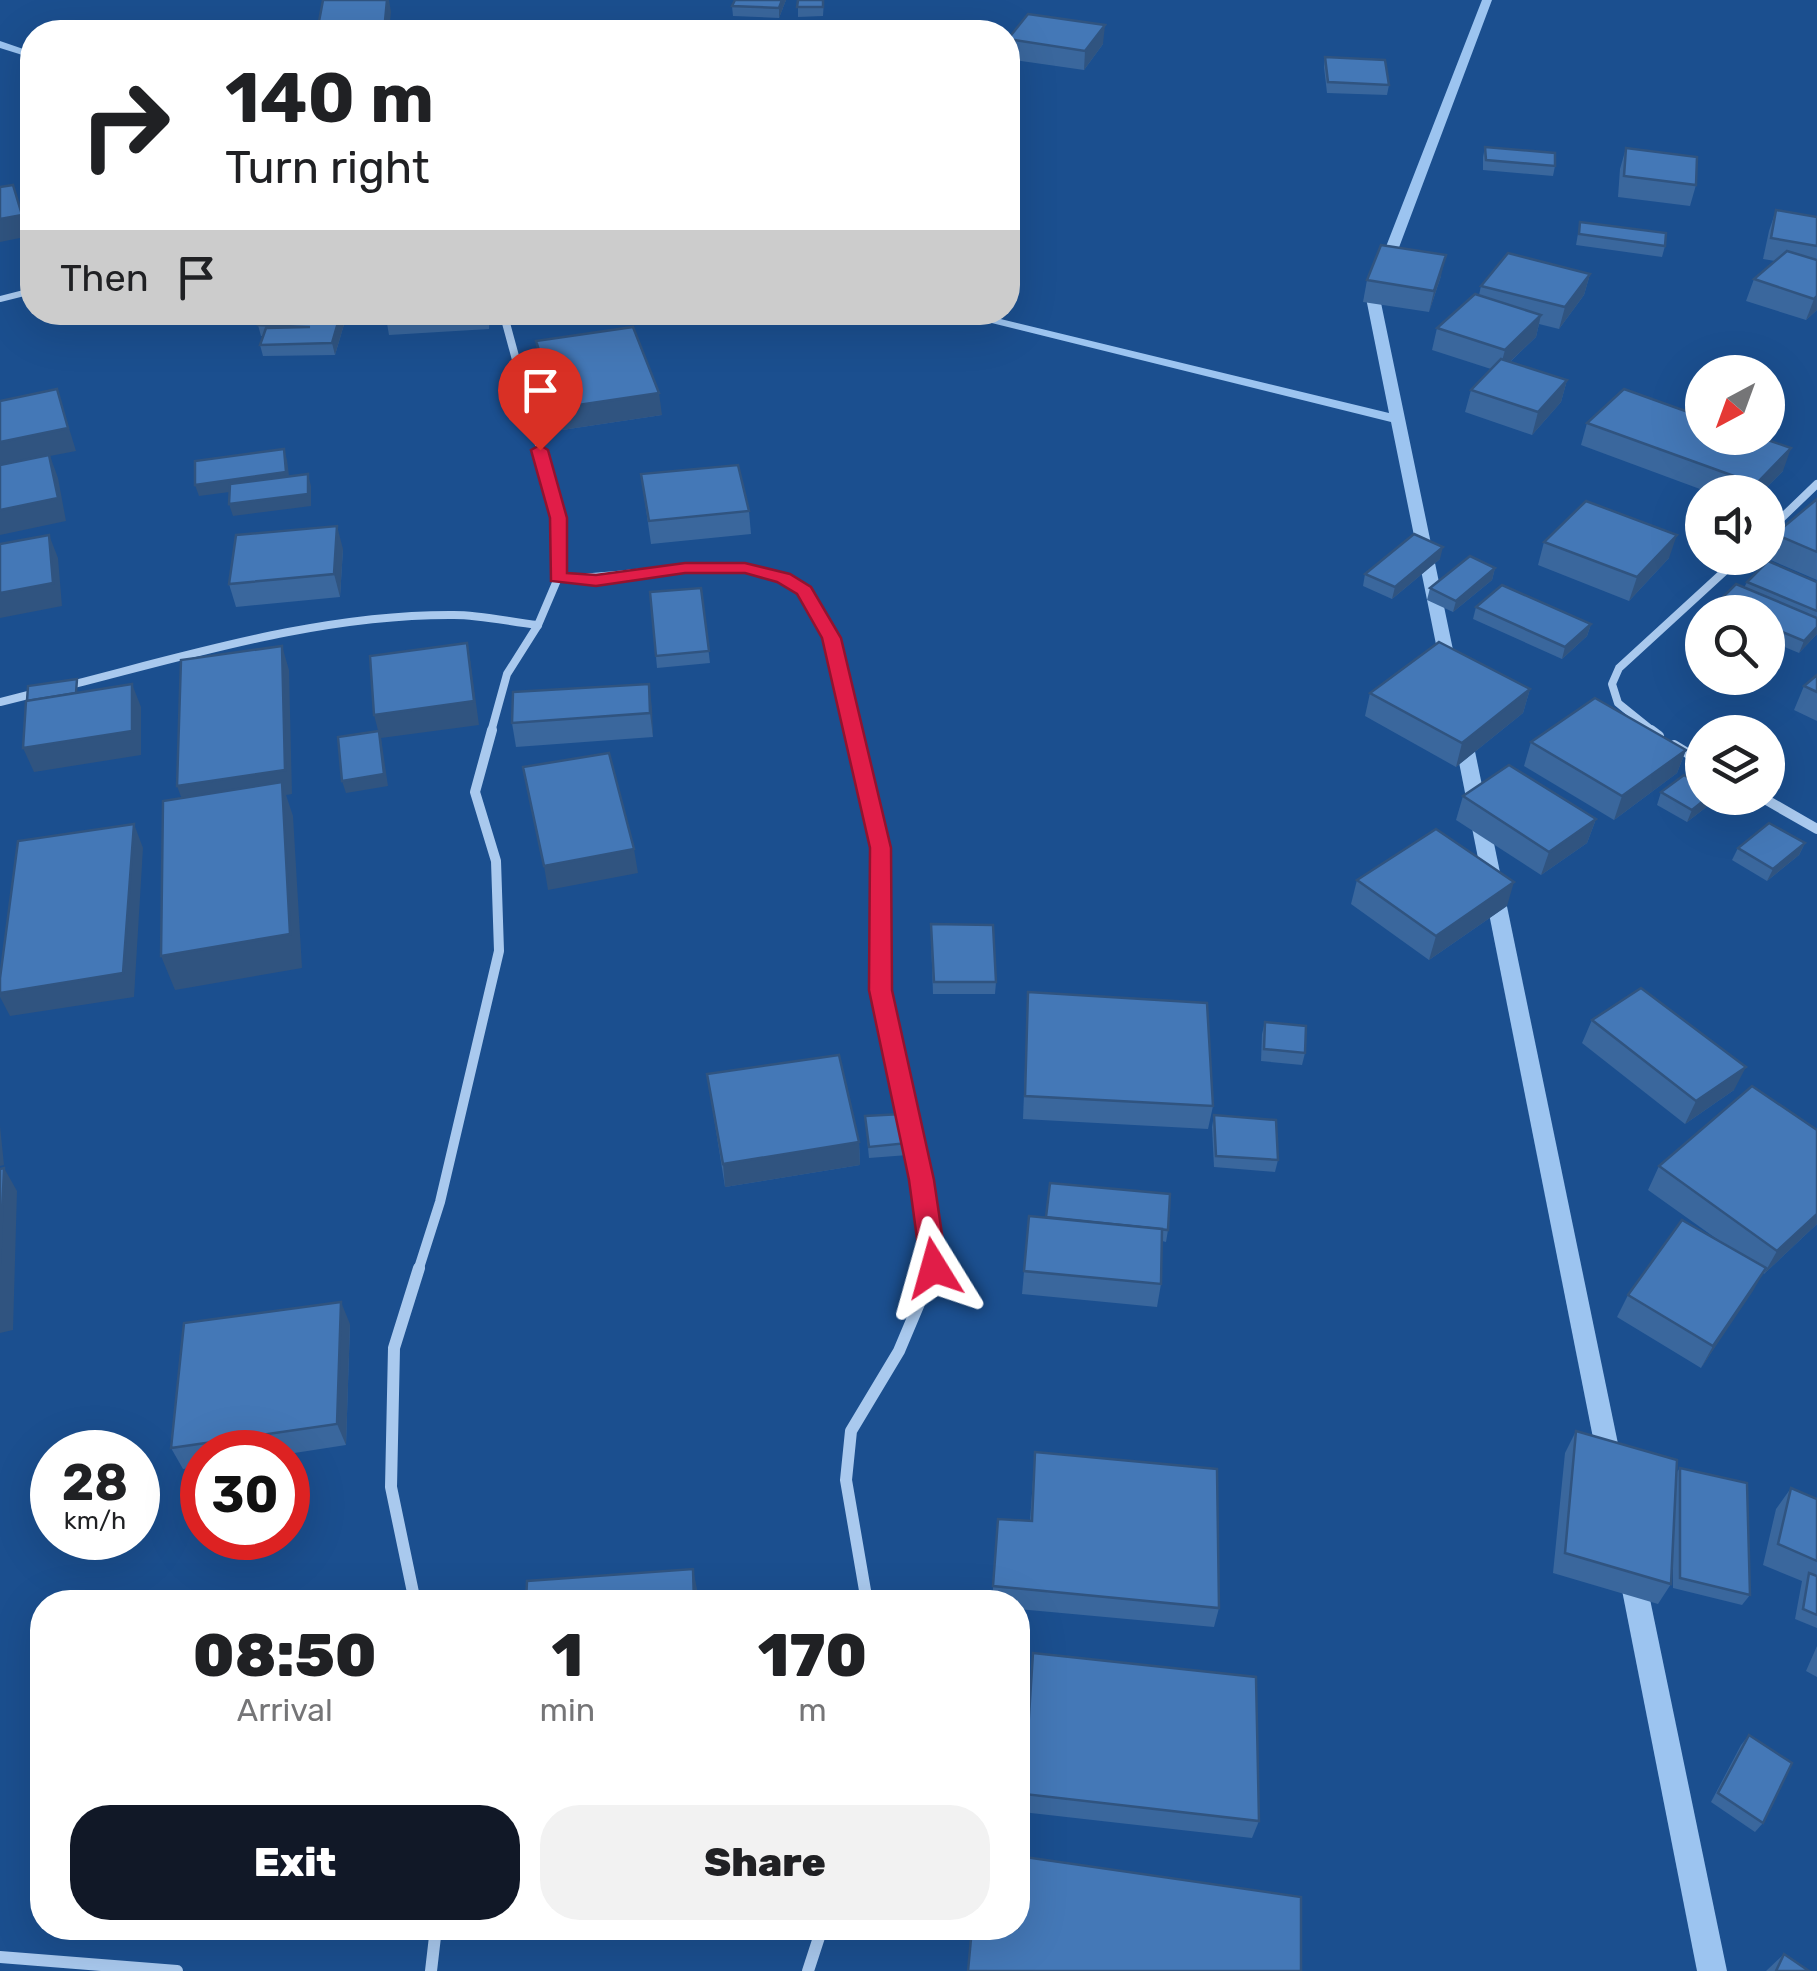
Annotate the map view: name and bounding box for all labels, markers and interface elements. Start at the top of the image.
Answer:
text: 140 m [225,57,434,140]
icon: right [60,60,190,190]
text: Turn right [225,141,429,194]
icon: arrive [169,250,224,305]
text: Then [60,255,149,301]
pin [498,348,583,451]
north arrow [1685,355,1785,455]
map controls [1685,355,1785,815]
icon: arrive [513,363,568,418]
button: sound [1685,475,1785,575]
button: search [1685,595,1785,695]
button: layers [1685,715,1785,815]
position arrow [882,1216,986,1320]
speed limit sign: 30 [180,1430,310,1560]
text: 28 [62,1453,128,1513]
text: km/h [64,1506,126,1535]
text: 08:50 [193,1620,377,1691]
text: 1 [551,1620,583,1691]
text: 170 [758,1620,867,1691]
text: Arrival [237,1691,333,1729]
text: min [539,1691,595,1729]
text: m [798,1691,827,1729]
button: Exit [70,1805,520,1920]
button: Share [540,1805,990,1920]

